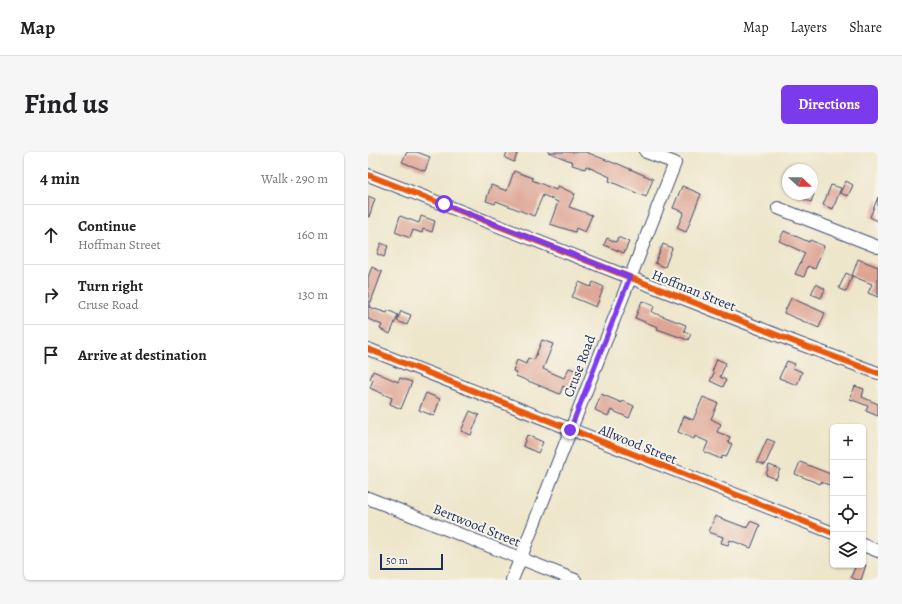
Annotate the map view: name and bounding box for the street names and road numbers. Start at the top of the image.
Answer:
street label: Hoffman Street [649,265,739,316]
street label: Cruse Road [559,332,600,400]
street label: Allwood Street [595,420,680,469]
street label: Bertwood Street [430,499,524,552]

